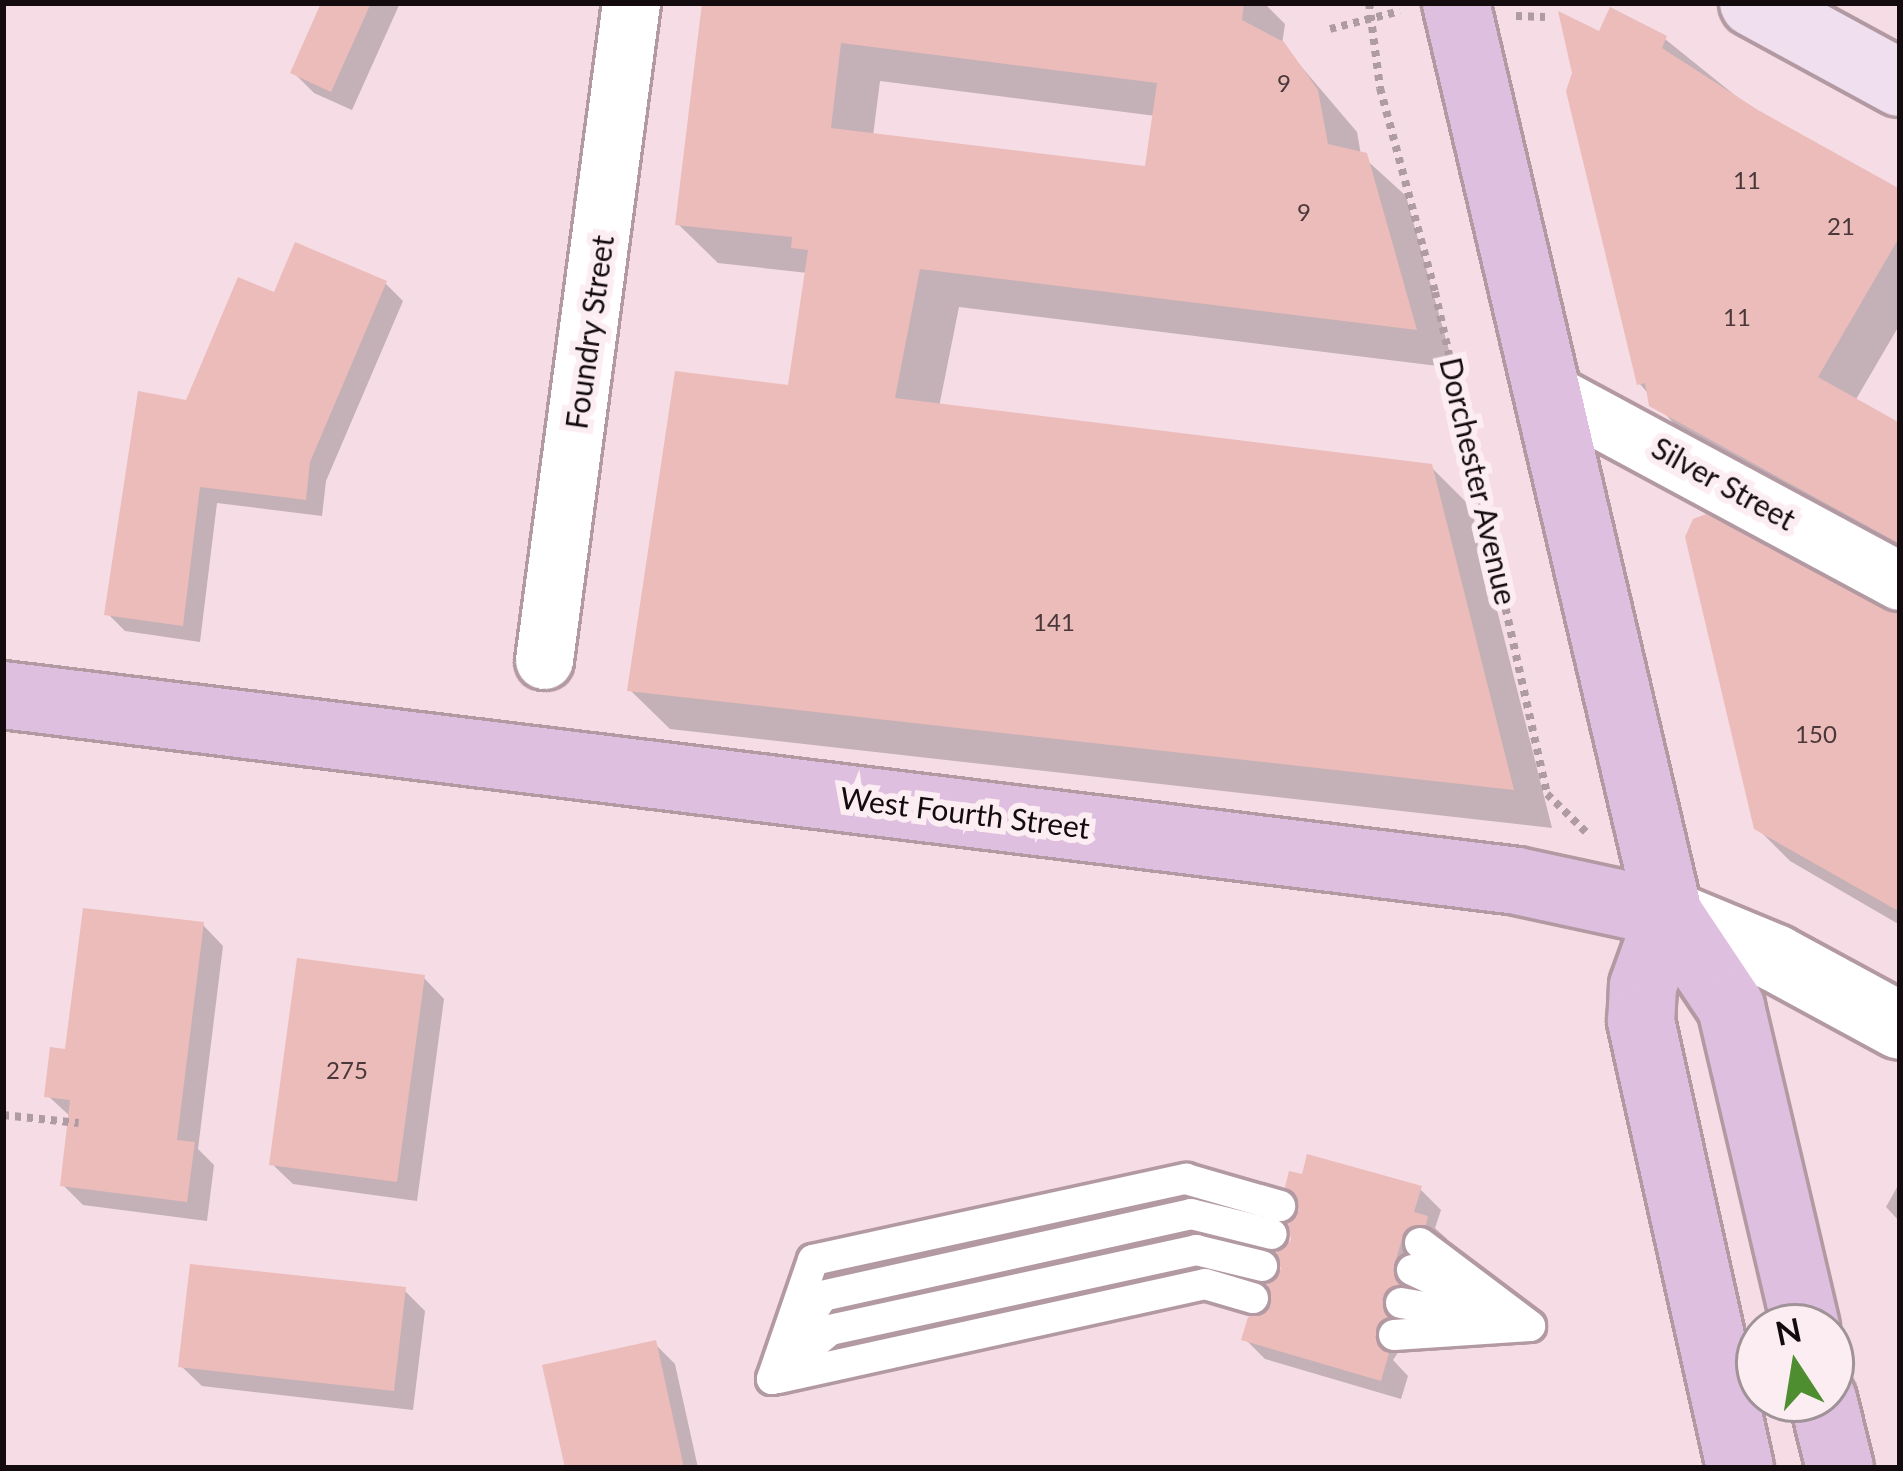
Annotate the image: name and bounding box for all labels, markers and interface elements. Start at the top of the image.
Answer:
house number: 9 [1277,69,1291,97]
house number: 11 [1733,166,1761,194]
house number: 9 [1297,198,1311,226]
house number: 21 [1827,212,1855,240]
street label: Foundry Street [558,232,620,432]
house number: 11 [1723,303,1751,331]
street label: Dorchester Avenue [1433,353,1525,609]
street label: Silver Street [1646,429,1802,537]
house number: 141 [1033,608,1075,636]
house number: 150 [1795,720,1837,748]
street label: West Fourth Street [838,779,1092,845]
house number: 275 [326,1056,368,1084]
north arrow [1735,1303,1855,1423]
text: N [1772,1309,1805,1353]

